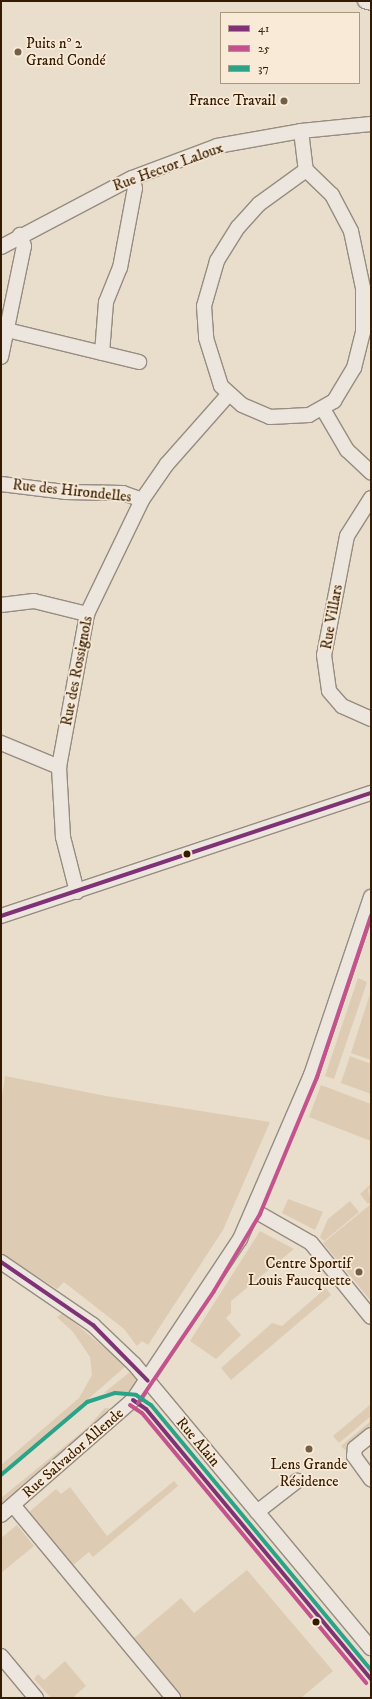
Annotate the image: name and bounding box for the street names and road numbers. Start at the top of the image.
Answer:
street label: Rue Hector Laloux [110,139,226,195]
street label: Rue des Hirondelles [12,476,132,506]
street label: Rue Villars [317,583,347,651]
street label: Rue des Rossignols [58,615,96,727]
street label: Rue Salvador Allende [19,1404,127,1502]
street label: Rue Alain [172,1414,224,1470]

